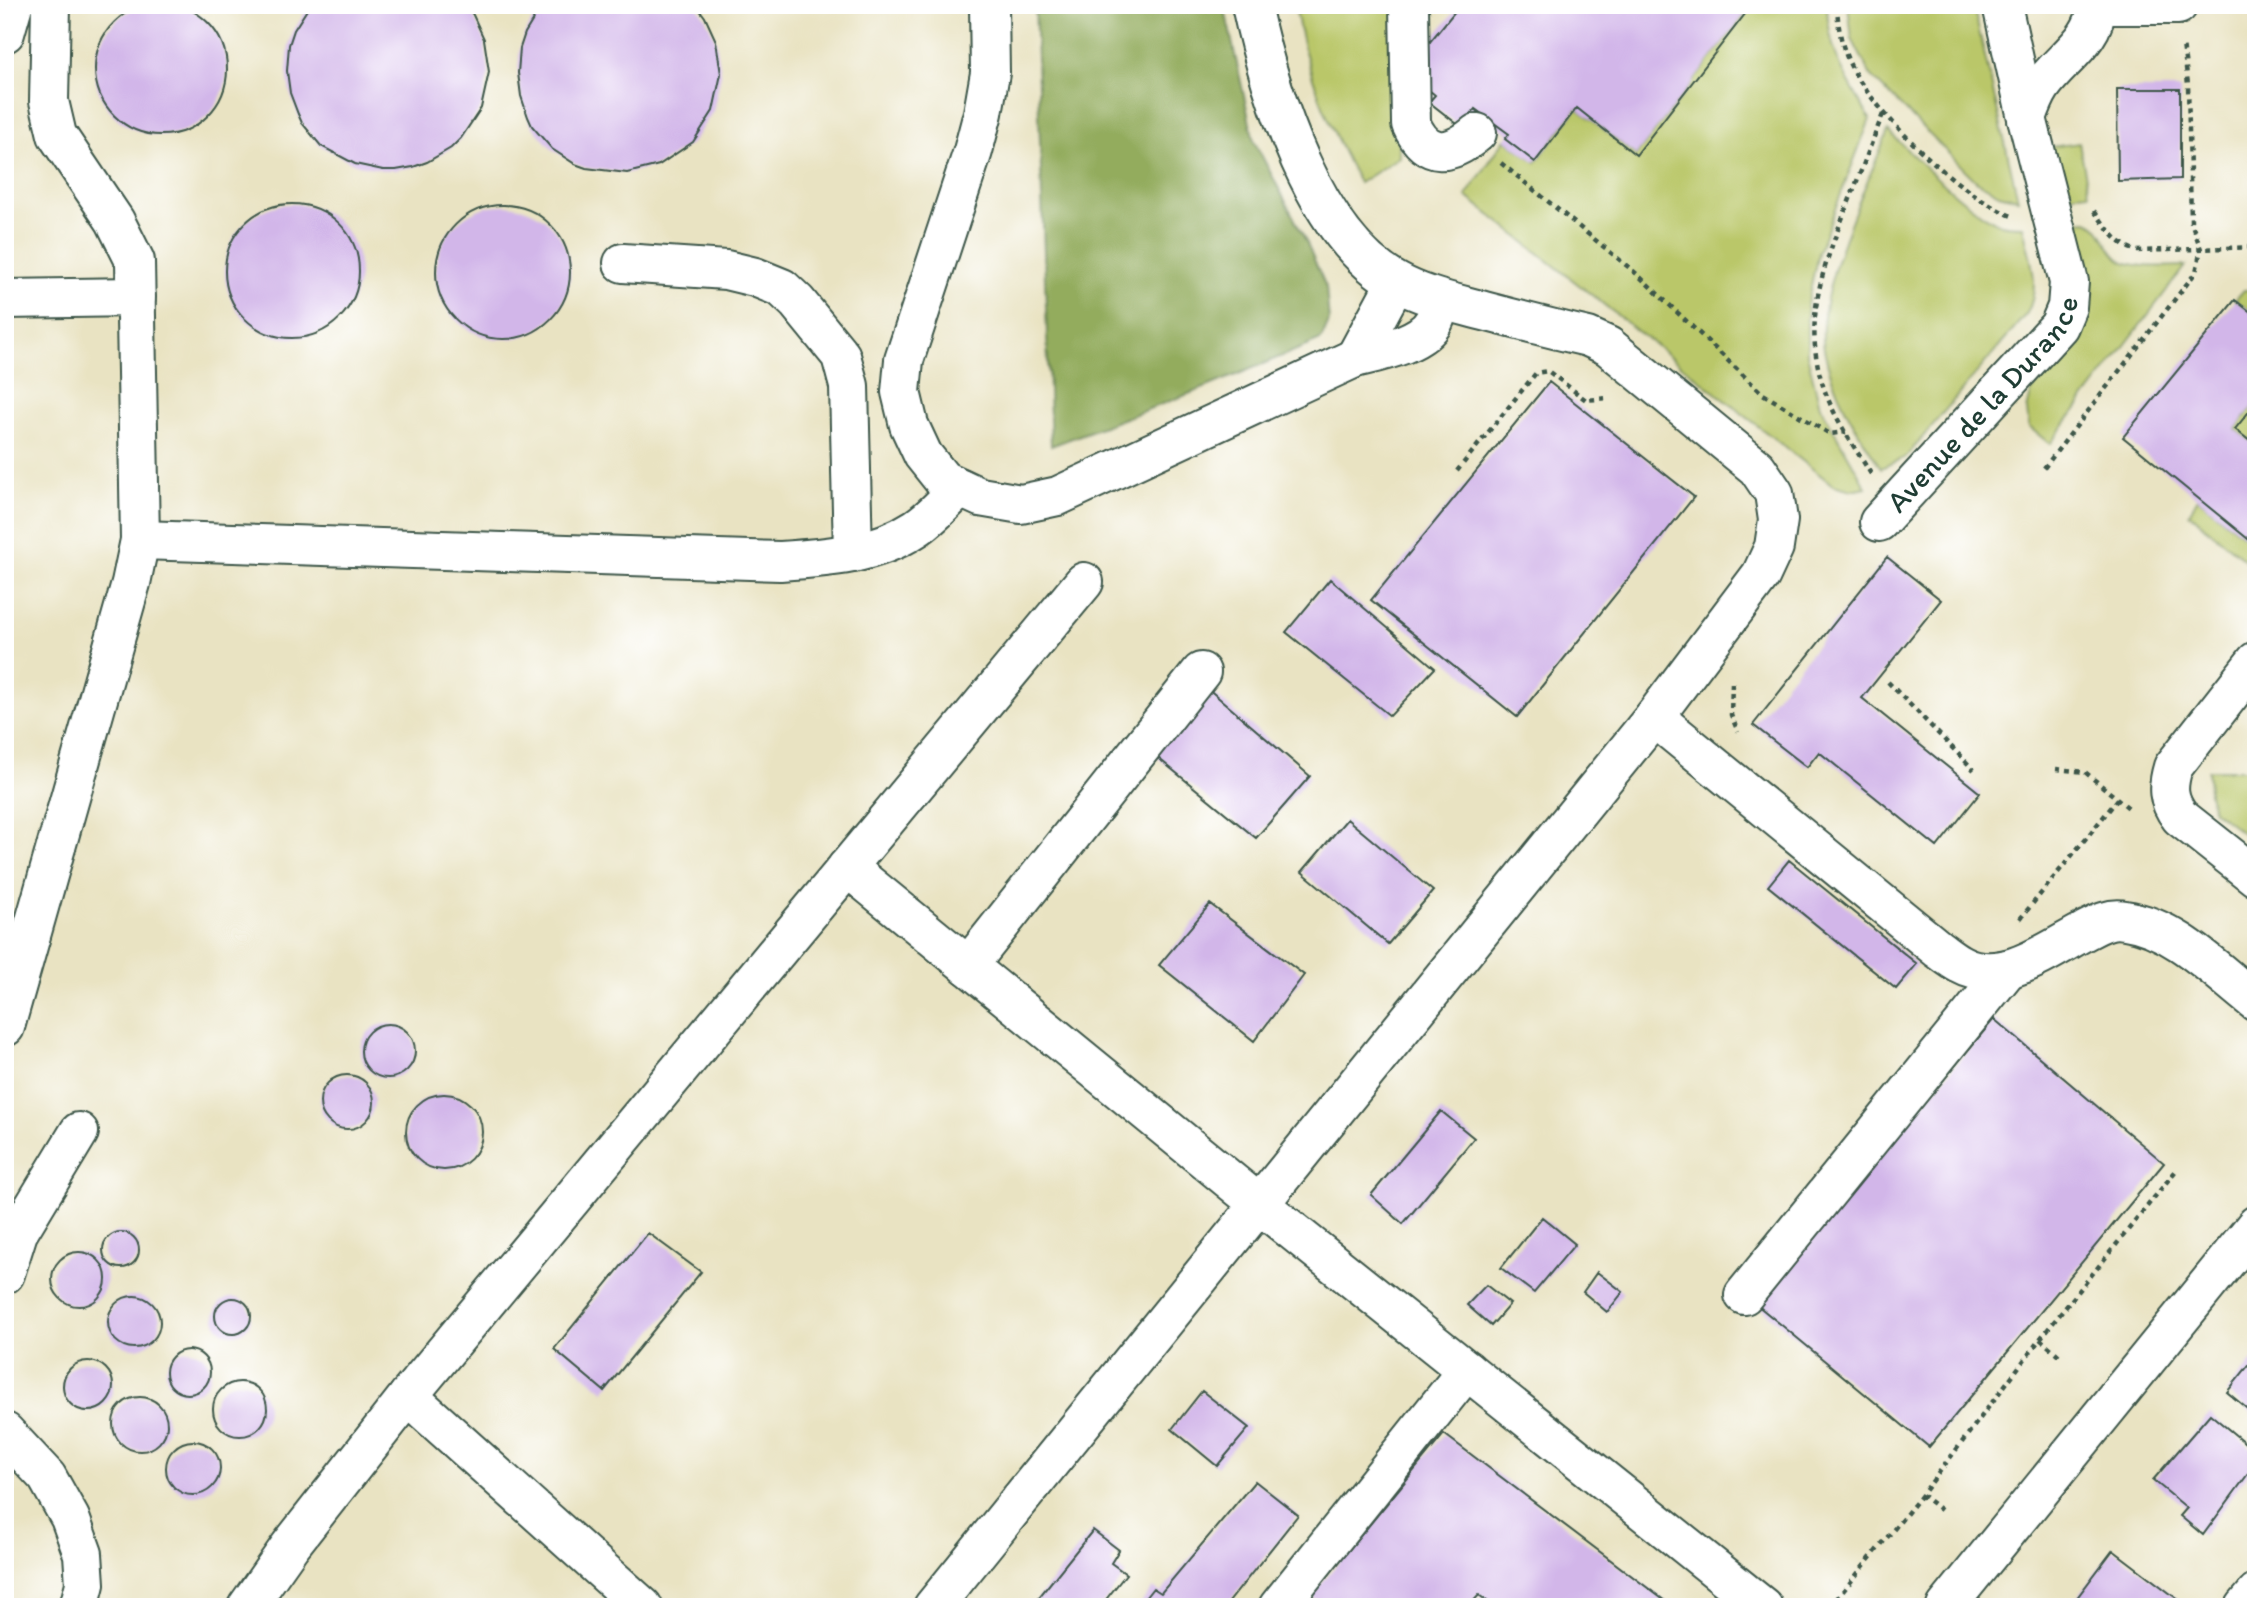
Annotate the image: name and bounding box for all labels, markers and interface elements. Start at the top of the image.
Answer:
street label: Avenue de la Durance [1878,296,2086,520]

